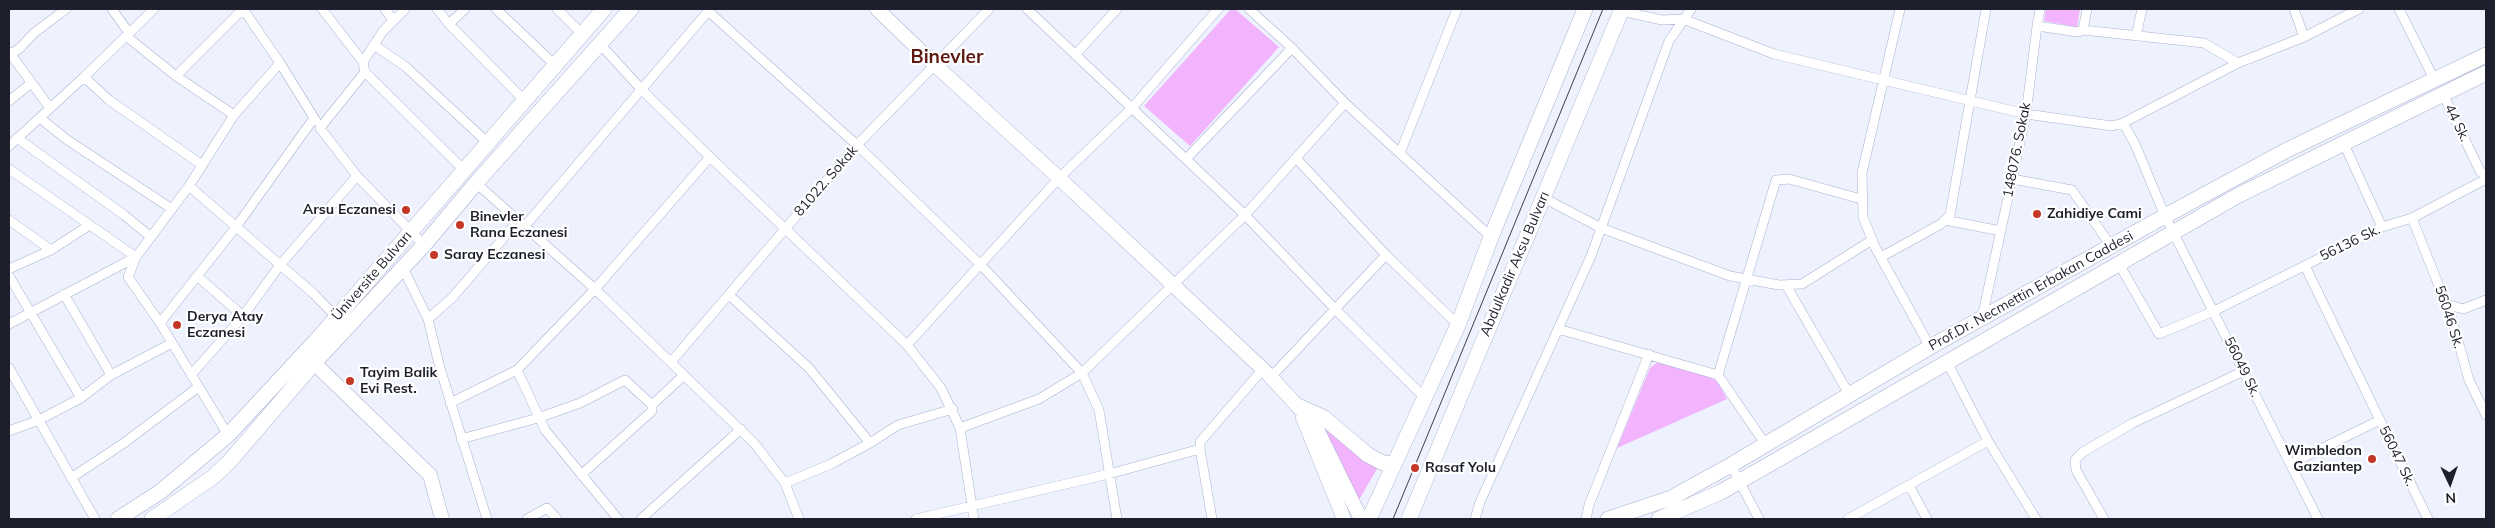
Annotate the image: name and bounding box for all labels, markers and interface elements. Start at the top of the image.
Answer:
district label: Binevler [911,46,983,68]
street label: 148076. Sokak [2000,101,2034,199]
street label: 44 Sk. [2441,101,2473,145]
street label: 81022. Sokak [791,142,861,220]
street label: Abdulkadir Aksu Bulvarı [1477,189,1553,339]
place label: Arsu Eczanesi [303,202,396,218]
marker: Arsu Eczanesi [400,204,412,216]
place label: Zahidiye Cami [2047,206,2142,222]
marker: Zahidiye Cami [2031,208,2043,220]
place label: Binevler Rana Eczanesi [470,209,567,242]
marker: Binevler Rana Eczanesi [454,219,466,231]
street label: 56136 Sk. [2317,221,2383,265]
street label: Üniversite Bulvarı [329,228,415,324]
street label: Prof.Dr. Necmettin Erbakan Caddesi [1926,228,2136,354]
place label: Saray Eczanesi [444,247,545,263]
marker: Saray Eczanesi [428,249,440,261]
street label: 56046 Sk. [2431,284,2467,350]
place label: Derya Atay Eczanesi [187,309,263,342]
marker: Derya Atay Eczanesi [171,319,183,331]
street label: 56049 Sk. [2220,334,2264,400]
place label: Tayim Balik Evi Rest. [360,365,437,398]
marker: Tayim Balik Evi Rest. [344,375,356,387]
street label: 56047 Sk. [2375,423,2419,489]
place label: Wimbledon Gaziantep [2285,443,2362,476]
marker: Wimbledon Gaziantep [2366,453,2378,465]
north arrow [2425,458,2475,508]
place label: Rasaf Yolu [1425,460,1496,476]
marker: Rasaf Yolu [1409,462,1421,474]
text: N [2445,489,2457,507]

